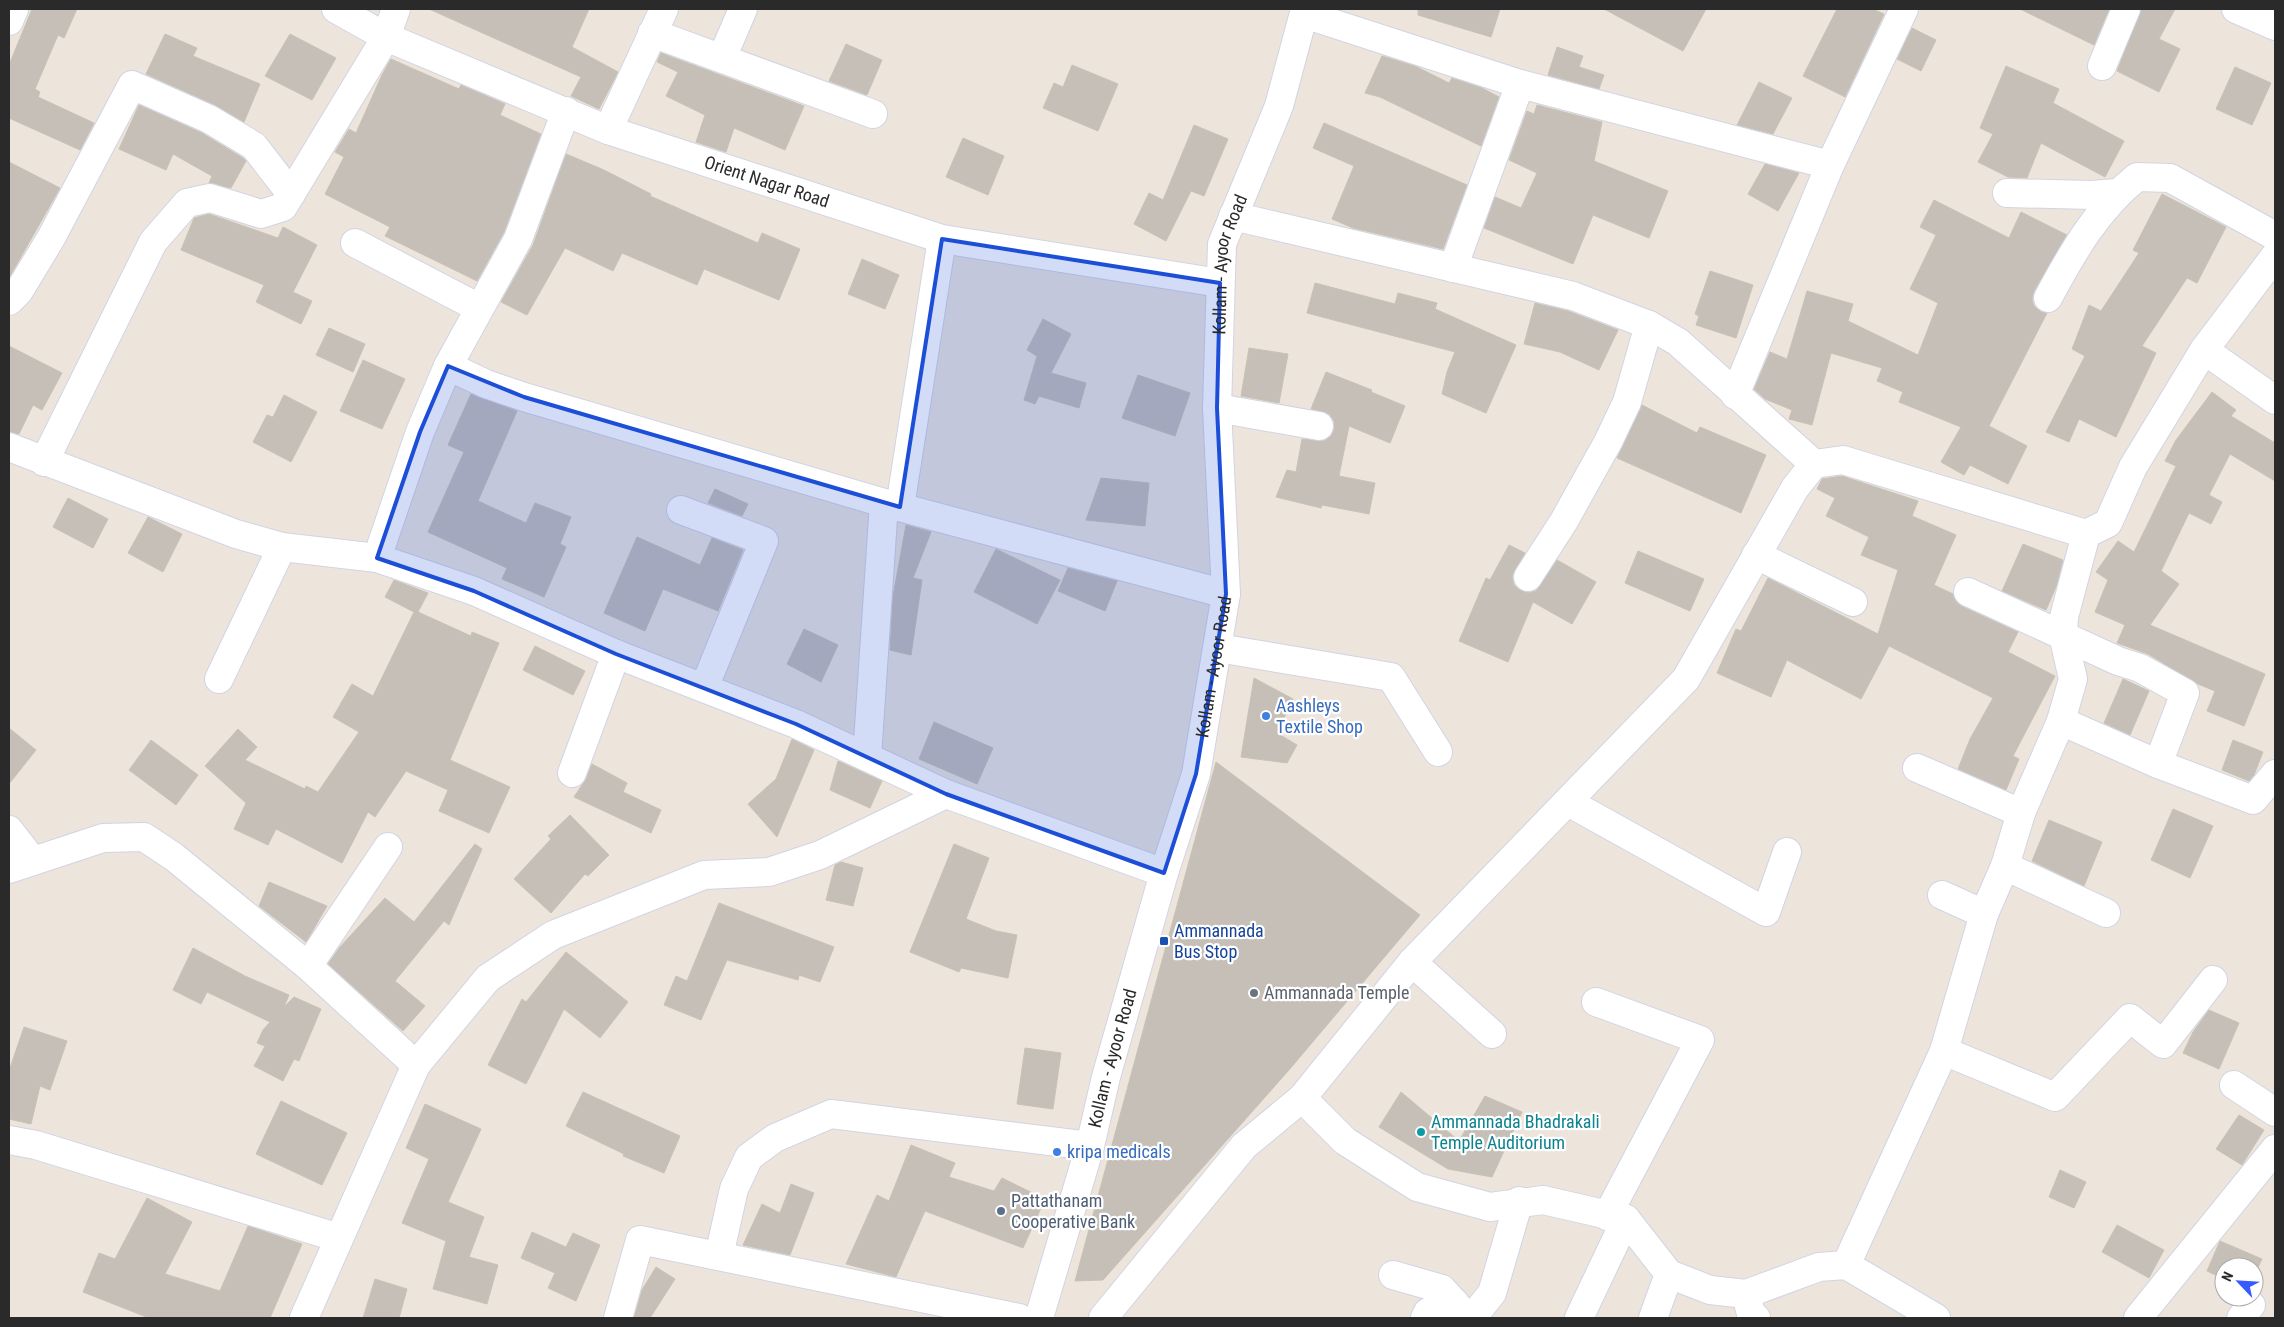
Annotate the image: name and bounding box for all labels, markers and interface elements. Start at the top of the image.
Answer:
street label: Orient Nagar Road [702,151,832,212]
street label: Kollam - Ayoor Road [1208,191,1251,335]
street label: Kollam - Ayoor Road [1191,594,1235,739]
place label: Aashleys Textile Shop [1276,695,1363,737]
marker: Aashleys Textile Shop [1260,710,1272,722]
place label: Ammannada Bus Stop [1174,920,1264,962]
marker: Ammannada Bus Stop [1158,935,1170,947]
place label: Ammannada Temple [1264,982,1409,1003]
street label: Kollam - Ayoor Road [1084,986,1141,1130]
marker: Ammannada Temple [1248,987,1260,999]
place label: Ammannada Bhadrakali Temple Auditorium [1431,1111,1600,1153]
marker: Ammannada Bhadrakali Temple Auditorium [1415,1126,1427,1138]
place label: kripa medicals [1067,1141,1171,1162]
marker: kripa medicals [1051,1146,1063,1158]
place label: Pattathanam Cooperative Bank [1011,1190,1135,1232]
marker: Pattathanam Cooperative Bank [995,1205,1007,1217]
north arrow [2214,1257,2264,1307]
text: N [2218,1269,2236,1284]

